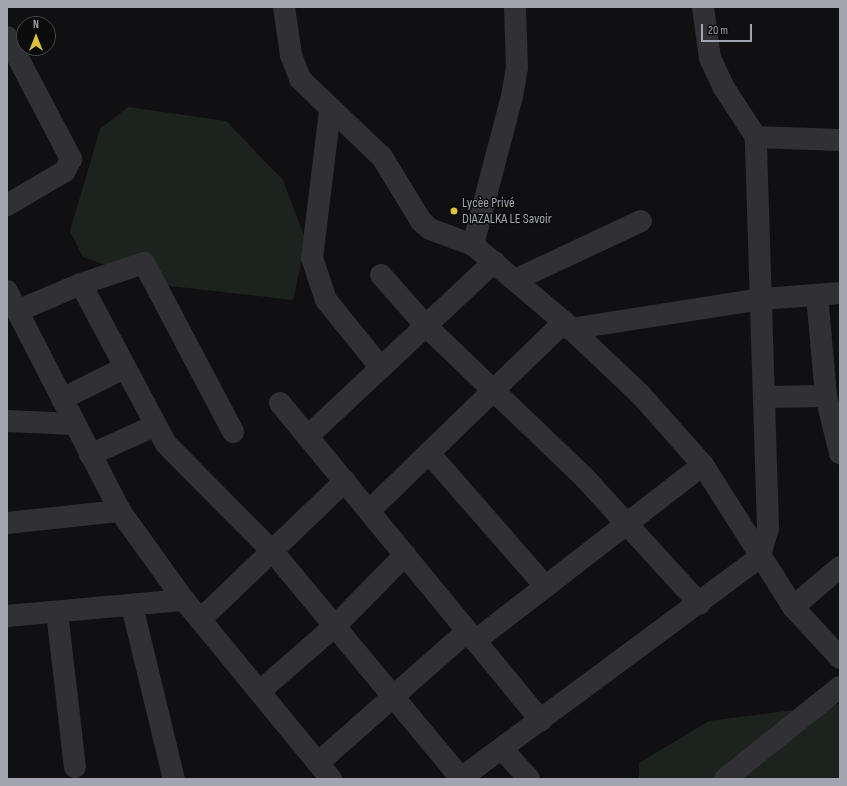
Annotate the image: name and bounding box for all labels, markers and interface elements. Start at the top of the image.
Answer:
north arrow [16,16,56,56]
scale bar [703,16,754,42]
text: N [33,18,39,31]
text: 20 m [708,23,728,38]
place label: Lycèe Privé DIAZALKA LE Savoir [462,195,552,228]
marker: Lycèe Privé DIAZALKA LE Savoir [449,206,459,216]

